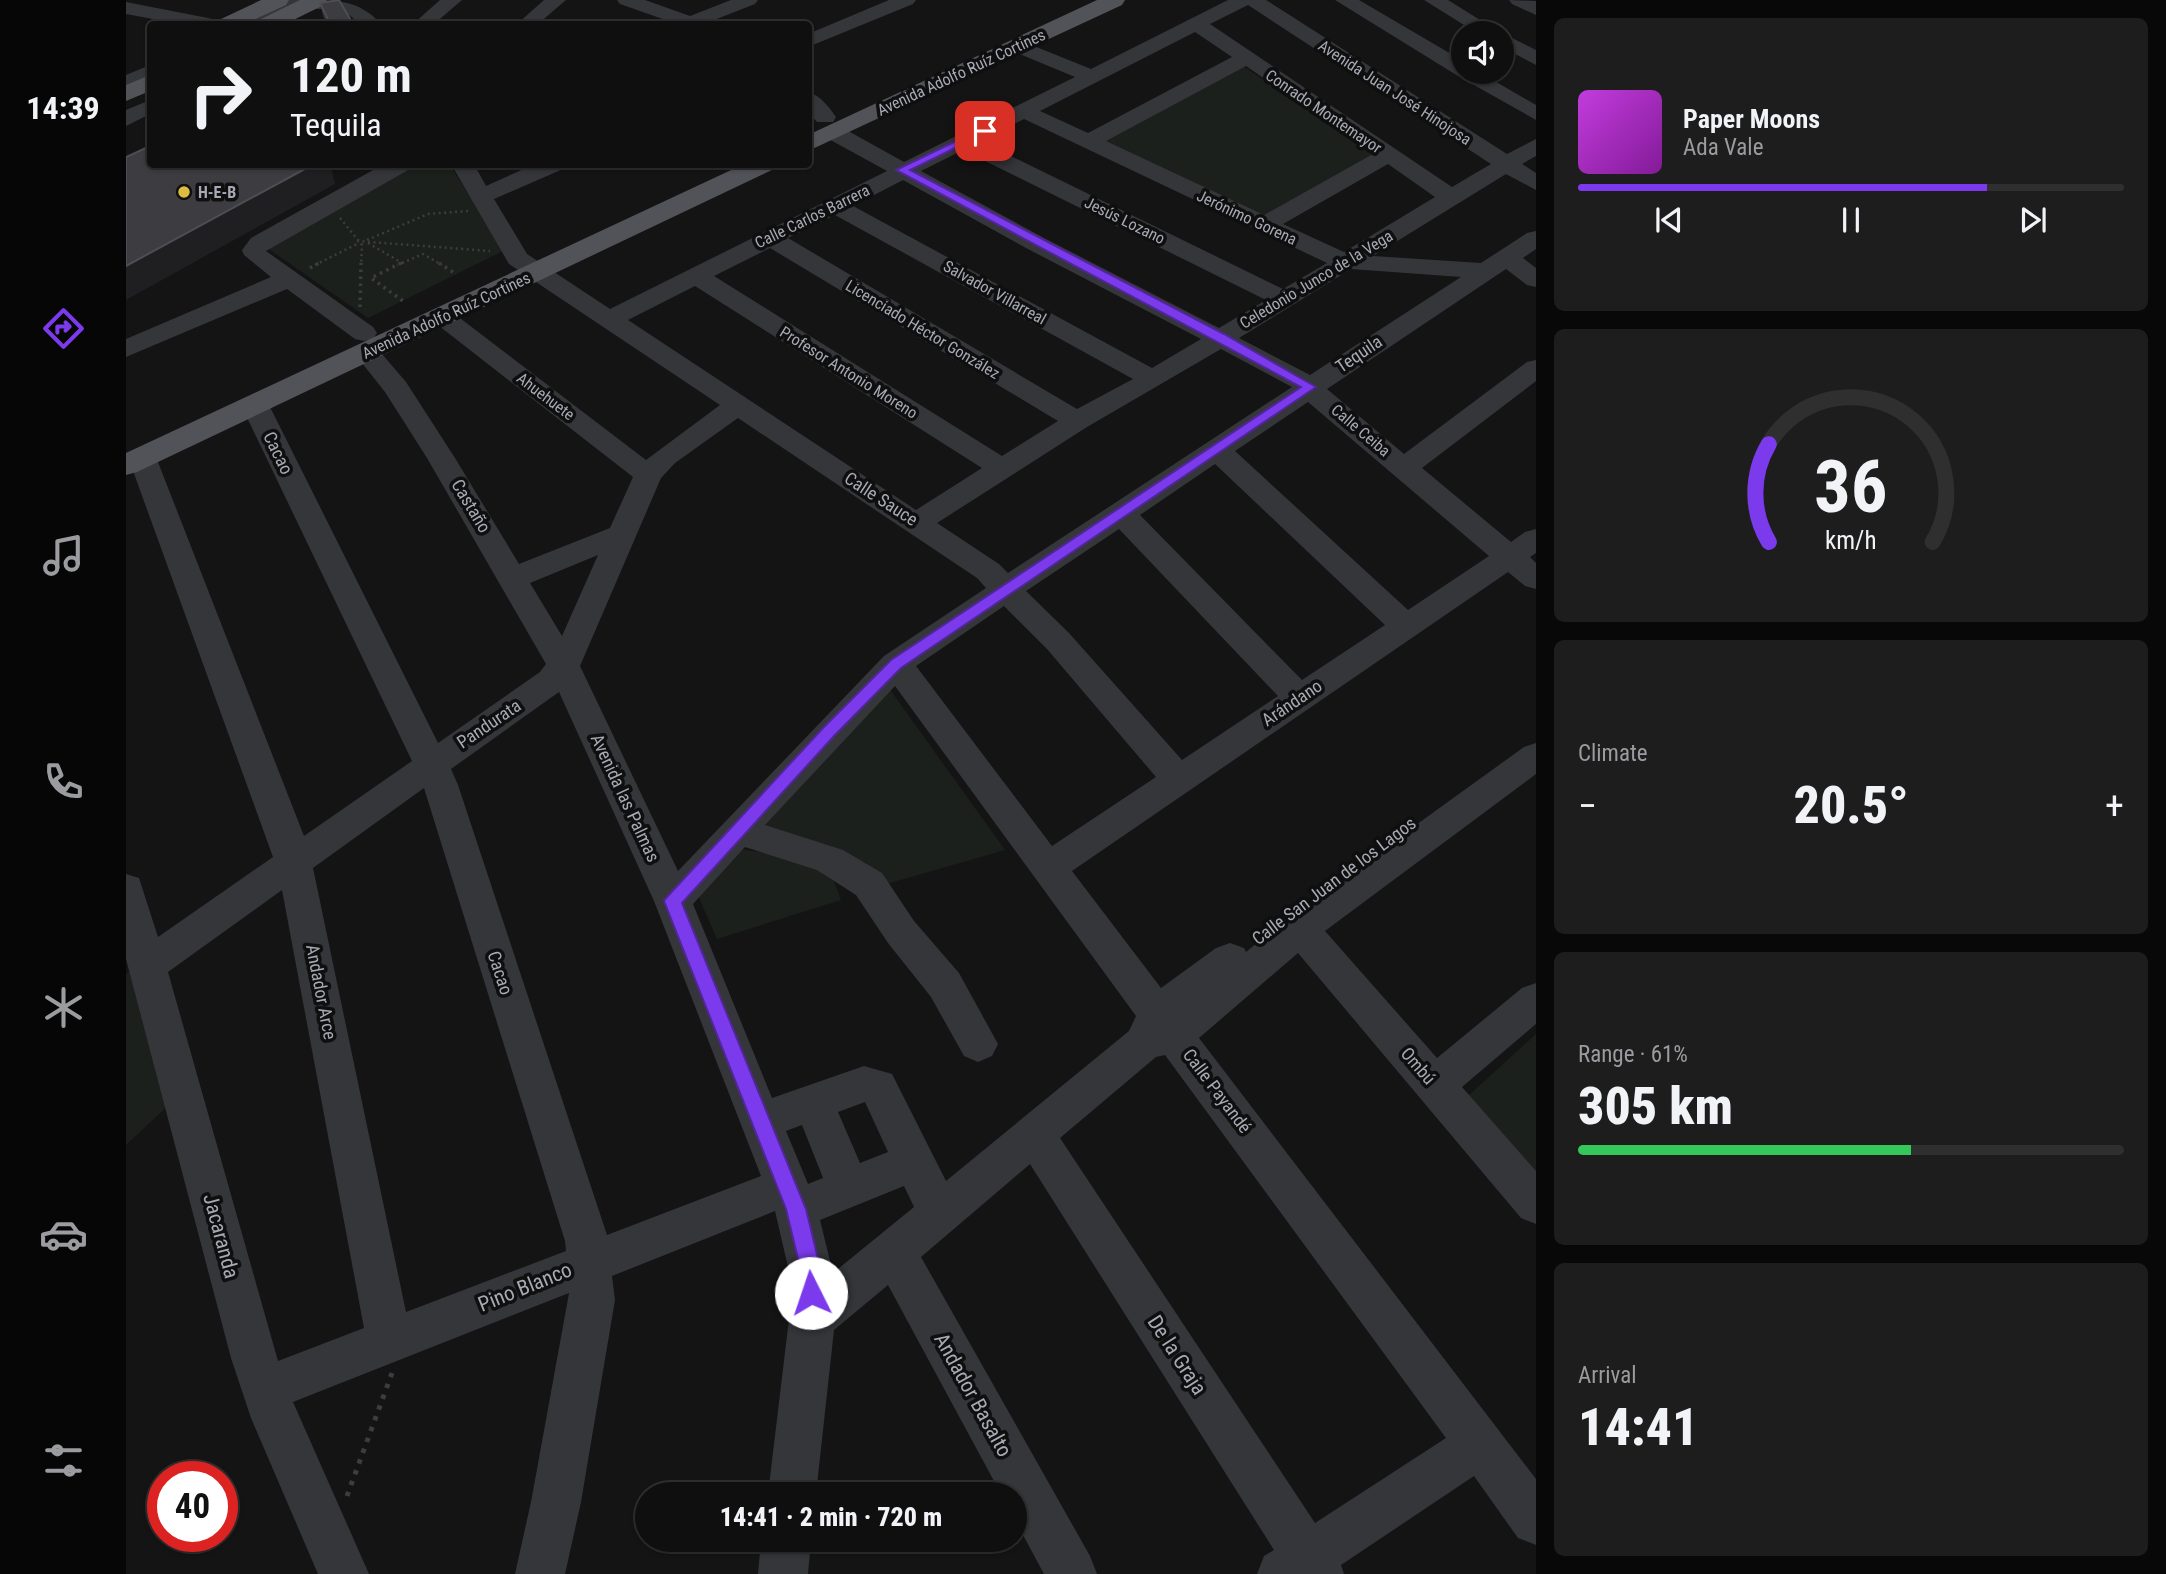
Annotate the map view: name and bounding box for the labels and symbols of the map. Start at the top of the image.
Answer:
street label: Avenida Adolfo Ruíz Cortines [874,25,1048,120]
street label: Avenida Juan José Hinojosa [1315,36,1475,149]
street label: Conrado Montemayor [1262,66,1385,157]
pin [955,101,1015,161]
street label: Calle Carlos Barrera [752,180,873,252]
place label: H-E-B [198,183,236,202]
marker: H-E-B [176,184,192,200]
street label: Jerónimo Gorena [1194,186,1300,249]
street label: Jesús Lozano [1081,193,1168,248]
street label: Celedonio Junco de la Vega [1236,226,1396,333]
street label: Salvador Villarreal [940,256,1049,329]
street label: Avenida Adolfo Ruíz Cortines [359,268,533,363]
street label: Licenciado Héctor González [842,276,1003,383]
street label: Profesor Antonio Moreno [776,322,921,423]
street label: Tequila [1331,330,1386,377]
street label: Ahuehuete [513,369,578,424]
street label: Calle Ceiba [1327,400,1394,460]
street label: Cacao [259,428,298,478]
street label: Calle Sauce [841,467,922,530]
street label: Castaño [447,475,496,536]
street label: Arándano [1258,675,1326,730]
street label: Pandurata [453,695,525,753]
street label: Avenida las Palmas [587,731,664,865]
street label: Calle San Juan de los Lagos [1248,812,1420,949]
street label: Andador Arce [302,942,341,1041]
street label: Cacao [484,948,517,997]
street label: Ombú [1397,1043,1440,1088]
street label: Calle Payandé [1179,1044,1256,1137]
street label: Jacaranda [198,1191,244,1281]
position arrow [774,1256,848,1330]
street label: Pino Blanco [475,1257,575,1317]
street label: De la Graja [1143,1311,1211,1399]
street label: Andador Basalto [929,1329,1017,1461]
speed limit sign: 40 [147,1461,238,1552]

